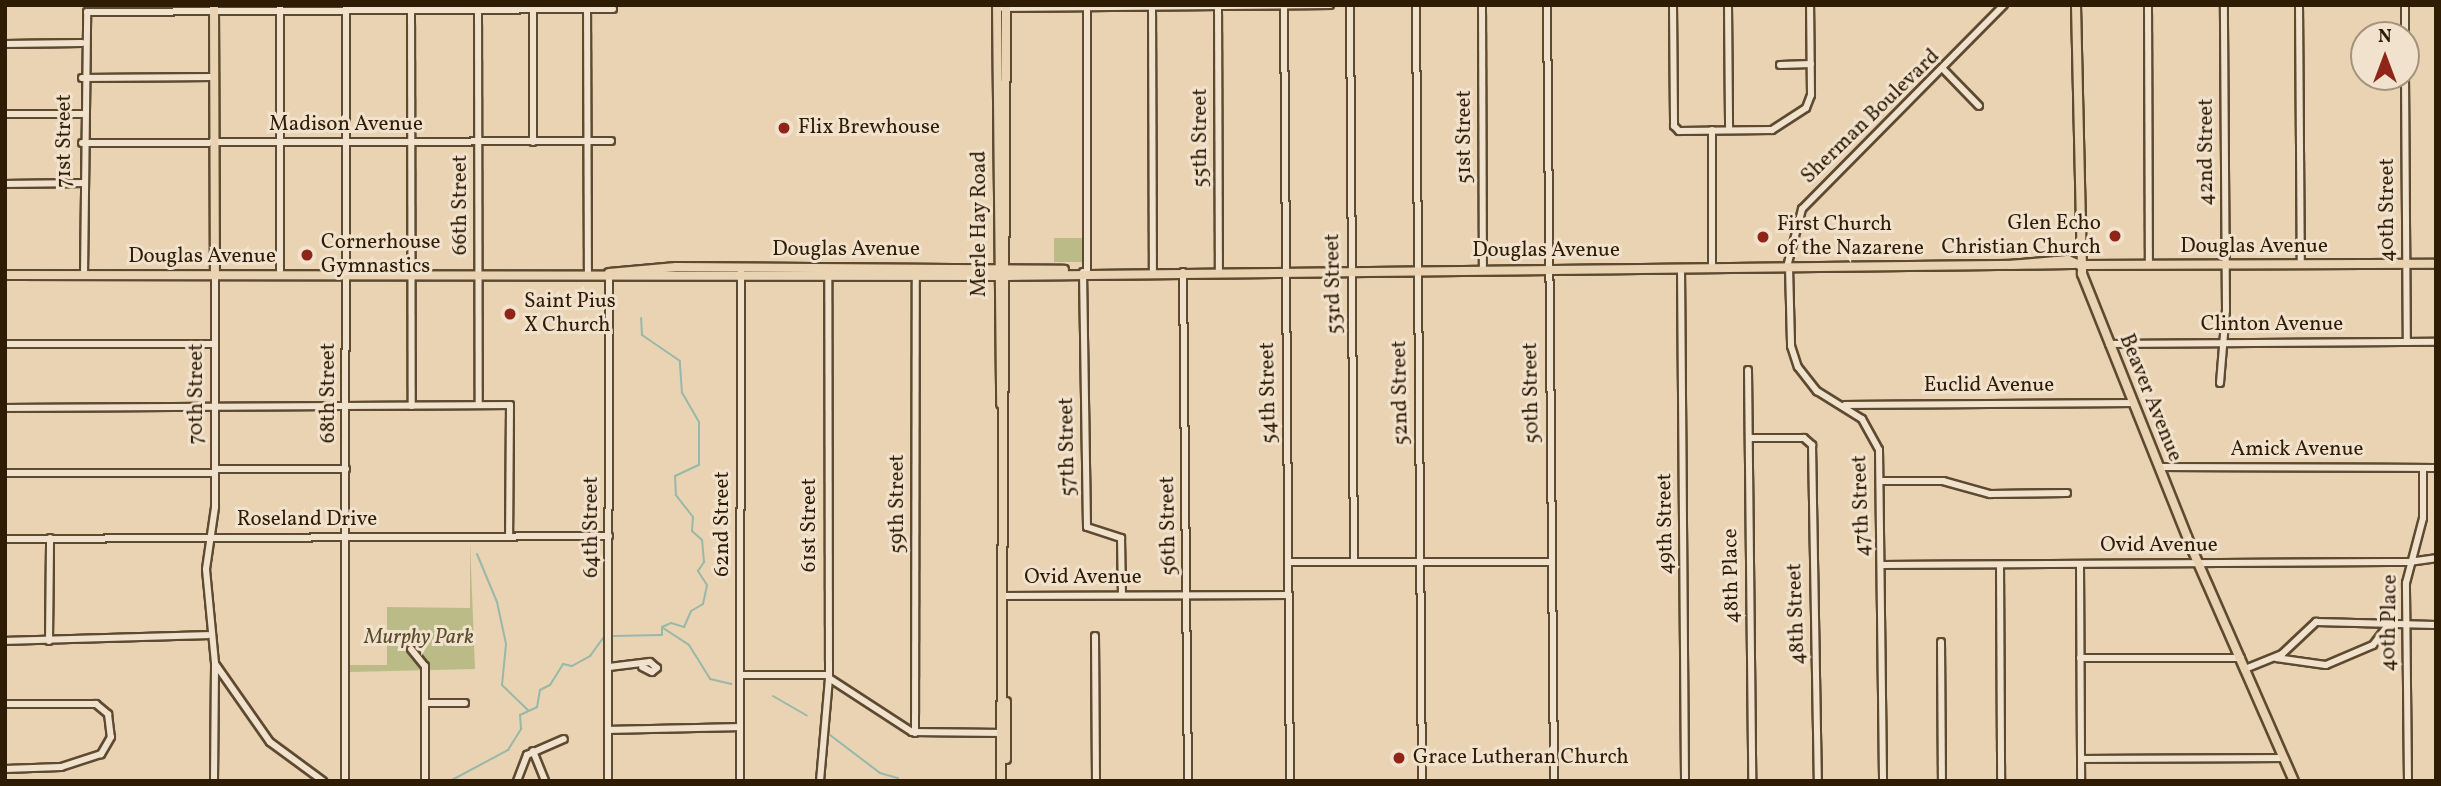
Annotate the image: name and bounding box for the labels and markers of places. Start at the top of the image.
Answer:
place label: Flix Brewhouse [798,115,940,141]
marker: Flix Brewhouse [776,120,792,136]
place label: Glen Echo Christian Church [1942,211,2101,261]
place label: First Church of the Nazarene [1777,212,1922,262]
marker: Glen Echo Christian Church [2107,228,2123,244]
marker: First Church of the Nazarene [1755,229,1771,245]
place label: Cornerhouse Gymnastics [321,230,440,280]
marker: Cornerhouse Gymnastics [299,247,315,263]
place label: Saint Pius X Church [524,289,616,339]
marker: Saint Pius X Church [502,306,518,322]
place label: Grace Lutheran Church [1413,745,1629,771]
marker: Grace Lutheran Church [1391,750,1407,766]

